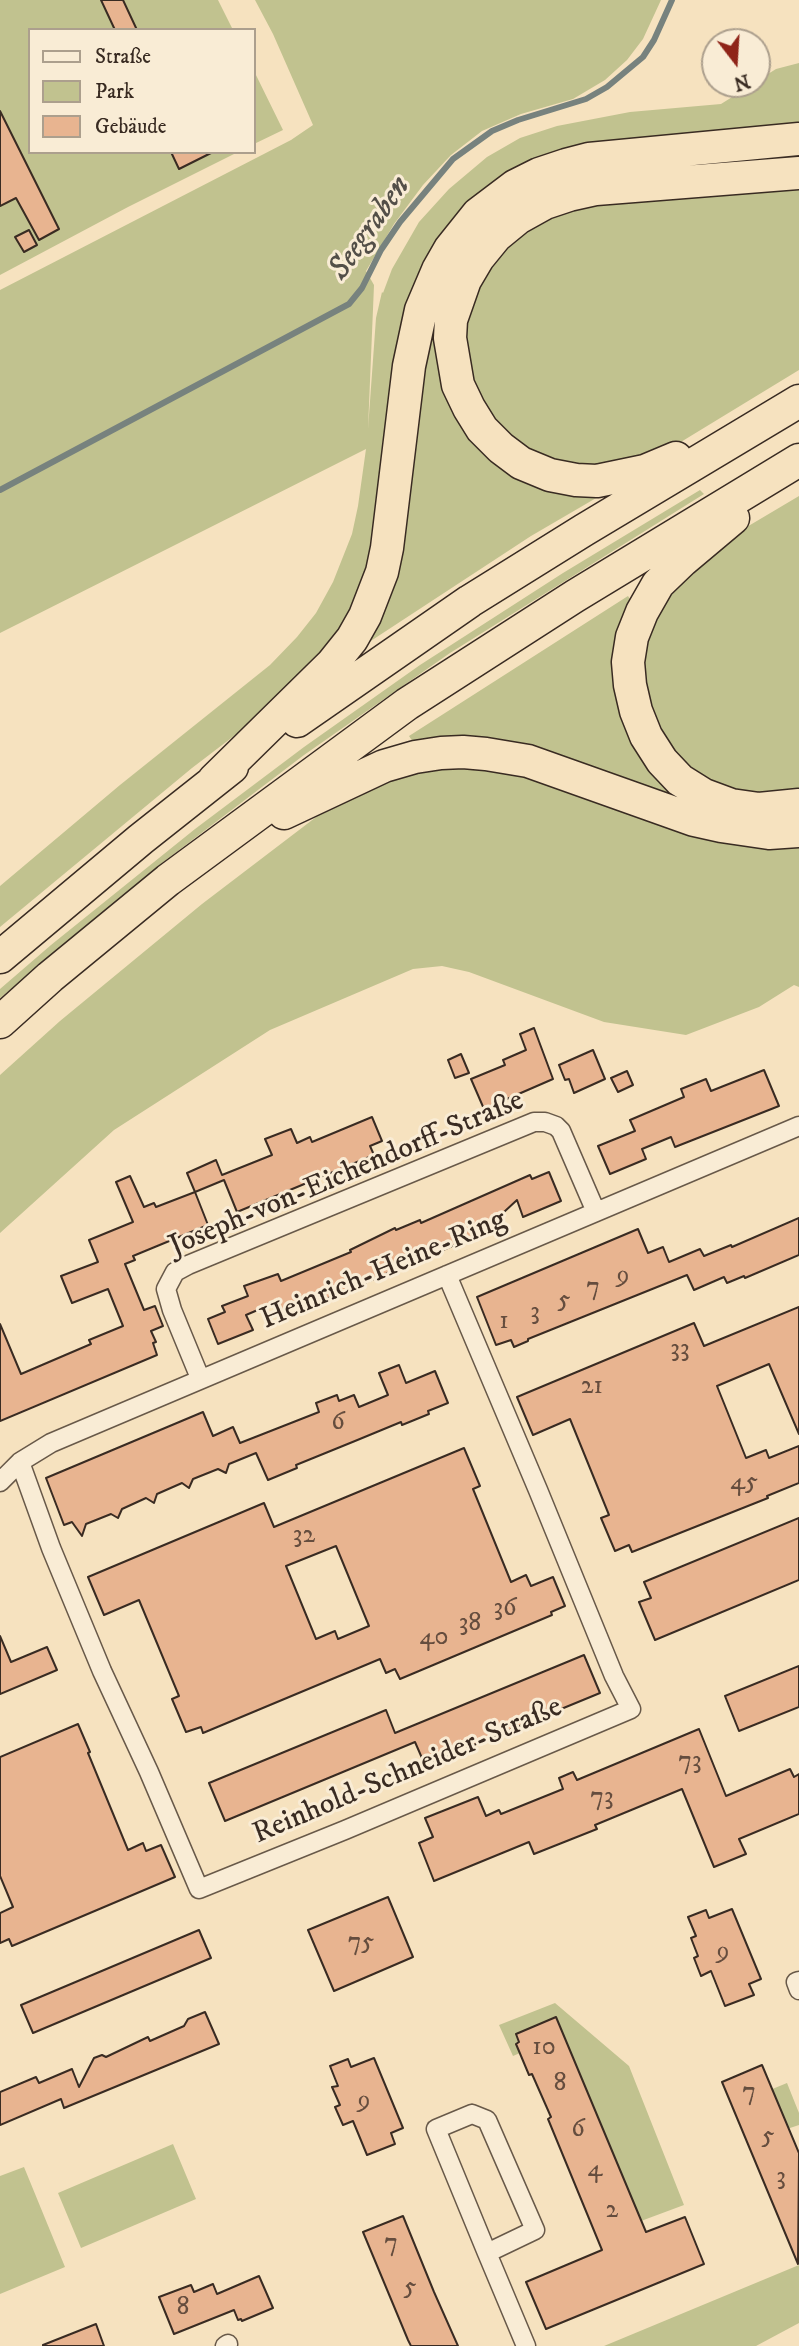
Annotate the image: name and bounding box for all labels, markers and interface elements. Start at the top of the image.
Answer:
legend [28,28,256,154]
north arrow [701,28,771,98]
text: Straße [95,44,151,70]
text: N [731,68,753,95]
text: Park [95,79,134,105]
text: Gebäude [95,114,166,140]
water label: Seegraben [321,170,421,288]
street label: Joseph-von-Eichendorff-Straße [164,1084,530,1266]
street label: Heinrich-Heine-Ring [256,1203,512,1339]
house number: 9 [617,1261,629,1293]
house number: 7 [586,1273,600,1305]
house number: 5 [558,1286,570,1318]
house number: 3 [530,1298,540,1330]
house number: 1 [499,1307,509,1339]
house number: 33 [670,1335,690,1367]
house number: 21 [581,1372,603,1404]
house number: 6 [331,1408,345,1440]
house number: 45 [730,1468,758,1500]
house number: 32 [293,1521,315,1553]
house number: 36 [493,1594,517,1626]
house number: 38 [459,1609,481,1641]
house number: 40 [420,1623,448,1655]
street label: Reinhold-Schneider-Straße [248,1690,568,1854]
house number: 73 [678,1747,702,1779]
house number: 73 [590,1783,614,1815]
house number: 75 [348,1928,374,1960]
house number: 9 [717,1937,729,1969]
house number: 10 [532,2033,556,2065]
house number: 8 [553,2069,567,2101]
house number: 7 [742,2078,756,2110]
house number: 9 [358,2086,370,2118]
house number: 6 [571,2115,585,2147]
house number: 5 [762,2122,774,2154]
house number: 4 [588,2155,602,2187]
house number: 3 [776,2163,786,2195]
house number: 2 [606,2196,618,2228]
house number: 7 [384,2229,398,2261]
house number: 5 [404,2273,416,2305]
house number: 8 [176,2293,190,2325]

